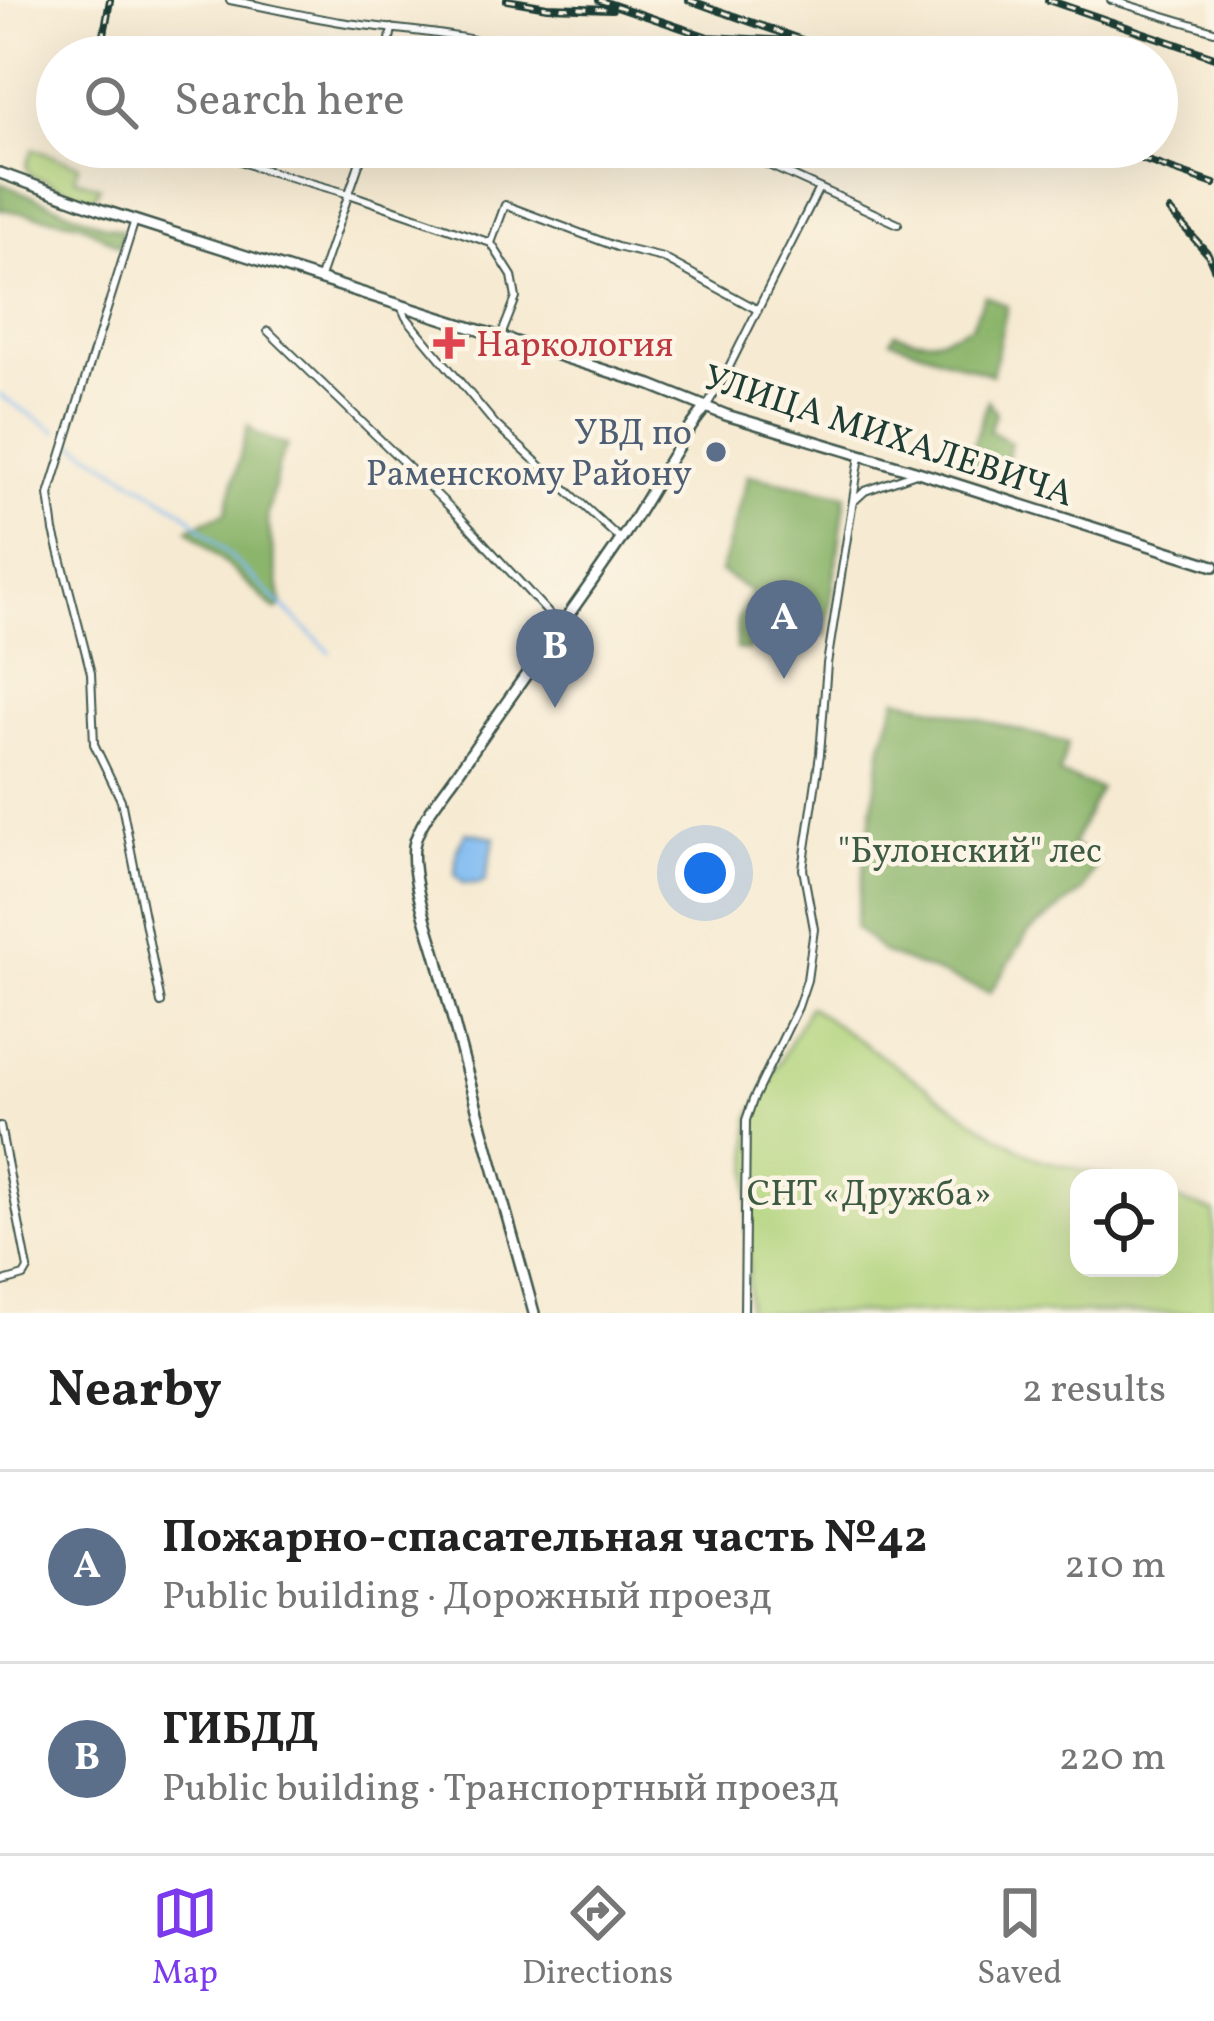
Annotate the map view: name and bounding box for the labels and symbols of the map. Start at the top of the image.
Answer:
place label: Наркология [476,322,674,372]
marker: Наркология [433,327,465,359]
street label: УЛИЦА МИХАЛЕВИЧА [696,354,1079,521]
place label: УВД по Раменскому Району [366,410,692,501]
marker: УВД по Раменскому Району [703,439,729,465]
pin: A [745,580,823,679]
pin: B [516,609,594,708]
park label: "Булонский" лес [838,828,1102,878]
your location [675,843,735,903]
park label: СНТ «Дружба» [747,1171,991,1221]

